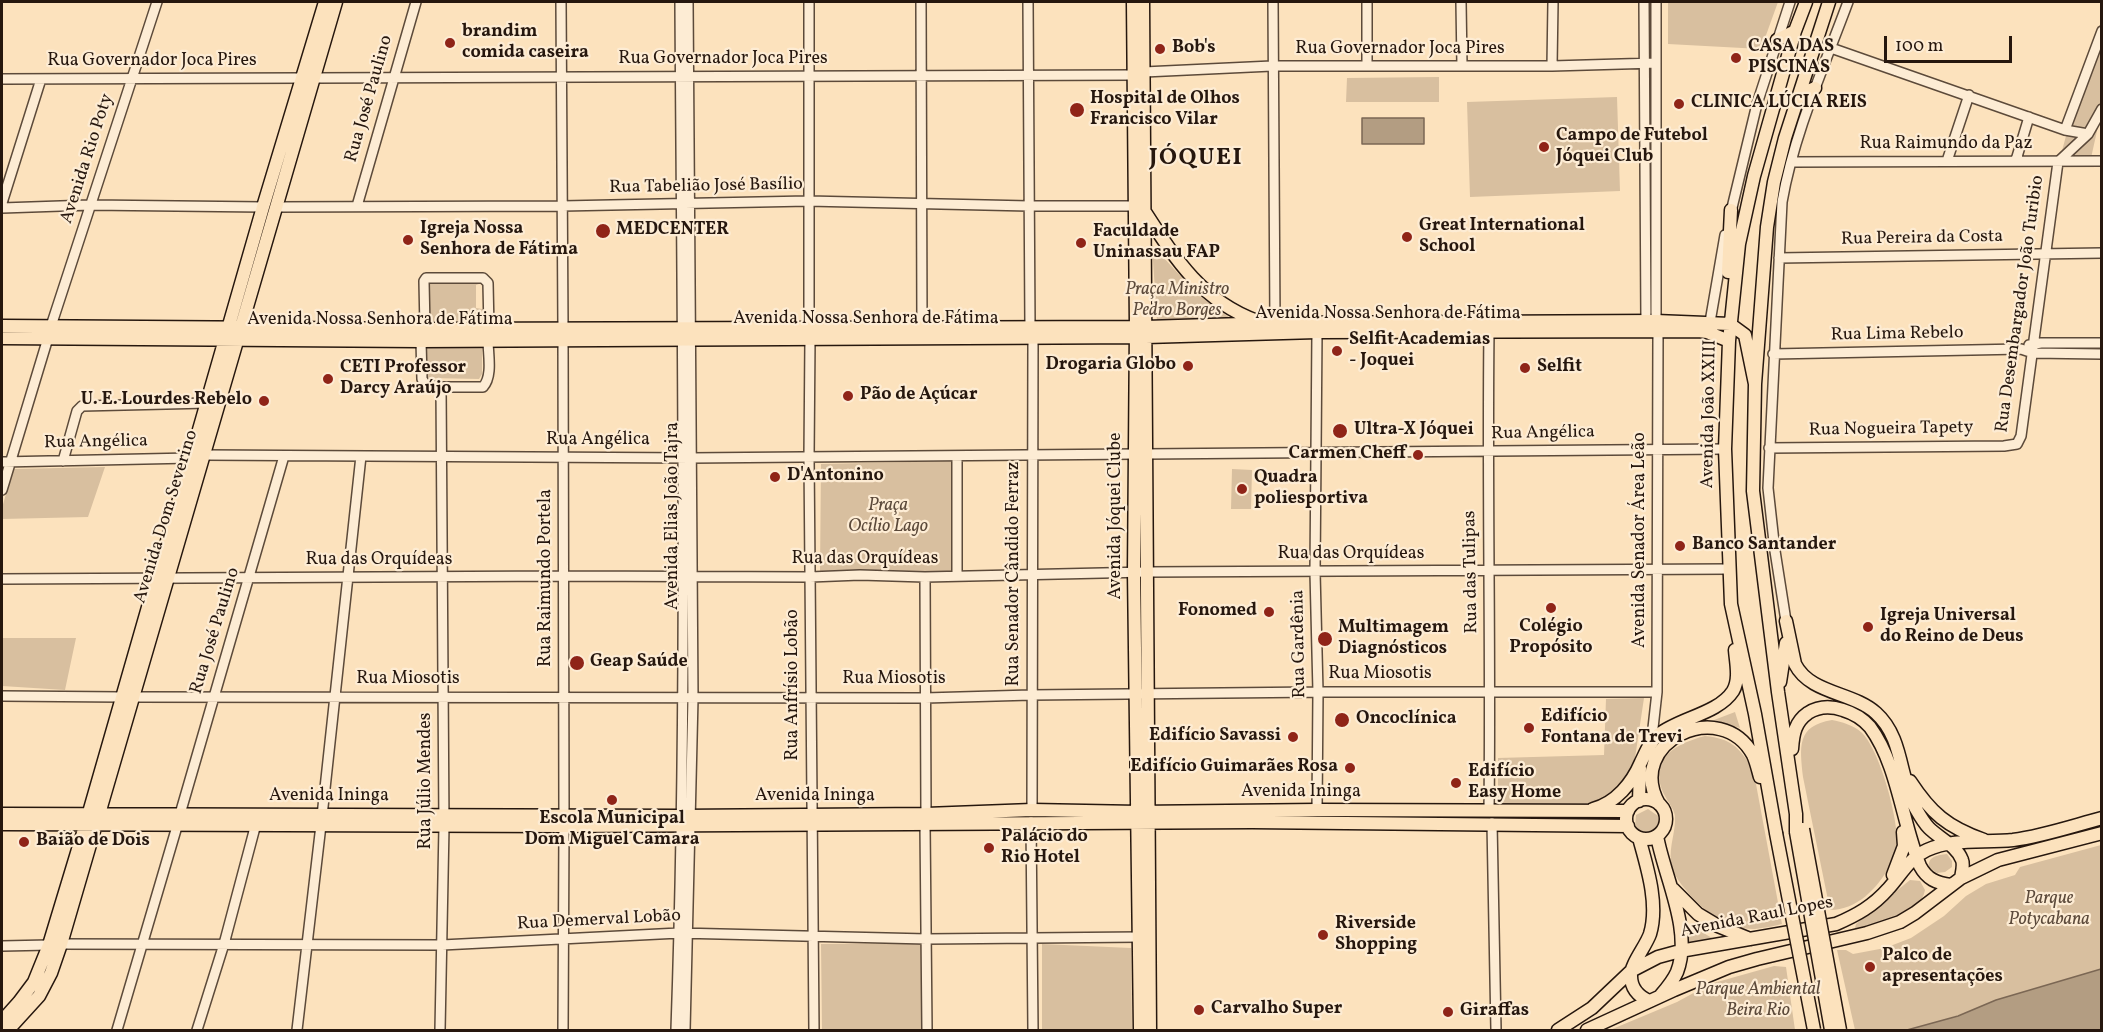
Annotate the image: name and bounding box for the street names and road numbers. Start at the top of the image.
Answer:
street label: Rua José Paulino [342,33,398,165]
street label: Rua Governador Joca Pires [1295,39,1505,61]
street label: Rua Governador Joca Pires [618,49,828,71]
street label: Rua Governador Joca Pires [47,51,257,73]
street label: Avenida Rio Poty [57,91,119,227]
street label: Rua Raimundo da Paz [1859,134,2033,156]
street label: Rua Desembargador João Turibio [1992,174,2050,434]
street label: Rua Tabelião José Basílio [609,175,803,199]
street label: Rua Pereira da Costa [1841,227,2003,251]
street label: Avenida Nossa Senhora de Fátima [1255,304,1521,326]
street label: Avenida Nossa Senhora de Fátima [733,309,999,331]
street label: Avenida Nossa Senhora de Fátima [247,310,513,332]
street label: Rua Lima Rebelo [1830,323,1964,347]
street label: Avenida João XXIII [1698,339,1722,489]
street label: Rua Nogueira Tapety [1808,418,1974,442]
street label: Avenida Elias João Tajra [663,422,685,610]
street label: Rua Angélica [1491,422,1595,446]
street label: Avenida Dom Severino [130,428,204,606]
street label: Rua Angélica [546,430,650,452]
street label: Rua Angélica [44,431,148,455]
street label: Avenida Jóquei Clube [1106,432,1128,600]
street label: Avenida Senador Área Leão [1630,432,1652,648]
street label: Rua Senador Cândido Ferraz [1004,461,1026,687]
street label: Rua Raimundo Portela [536,489,558,667]
street label: Rua das Tulipas [1460,510,1484,634]
street label: Rua das Orquídeas [1278,544,1424,566]
street label: Rua das Orquídeas [792,549,938,571]
street label: Rua das Orquídeas [306,550,452,572]
street label: Rua José Paulino [187,565,245,697]
street label: Rua Gardênia [1288,590,1312,698]
street label: Rua Anfrísio Lobão [783,609,805,761]
street label: Rua Miosotis [1328,664,1432,686]
street label: Rua Miosotis [356,669,460,691]
street label: Rua Miosotis [842,669,946,691]
street label: Rua Júlio Mendes [416,712,438,850]
street label: Avenida Ininga [1241,782,1361,804]
street label: Avenida Ininga [269,786,389,808]
street label: Avenida Ininga [755,786,875,808]
street label: Avenida Raul Lopes [1679,893,1835,943]
street label: Rua Demerval Lobão [517,906,681,936]

